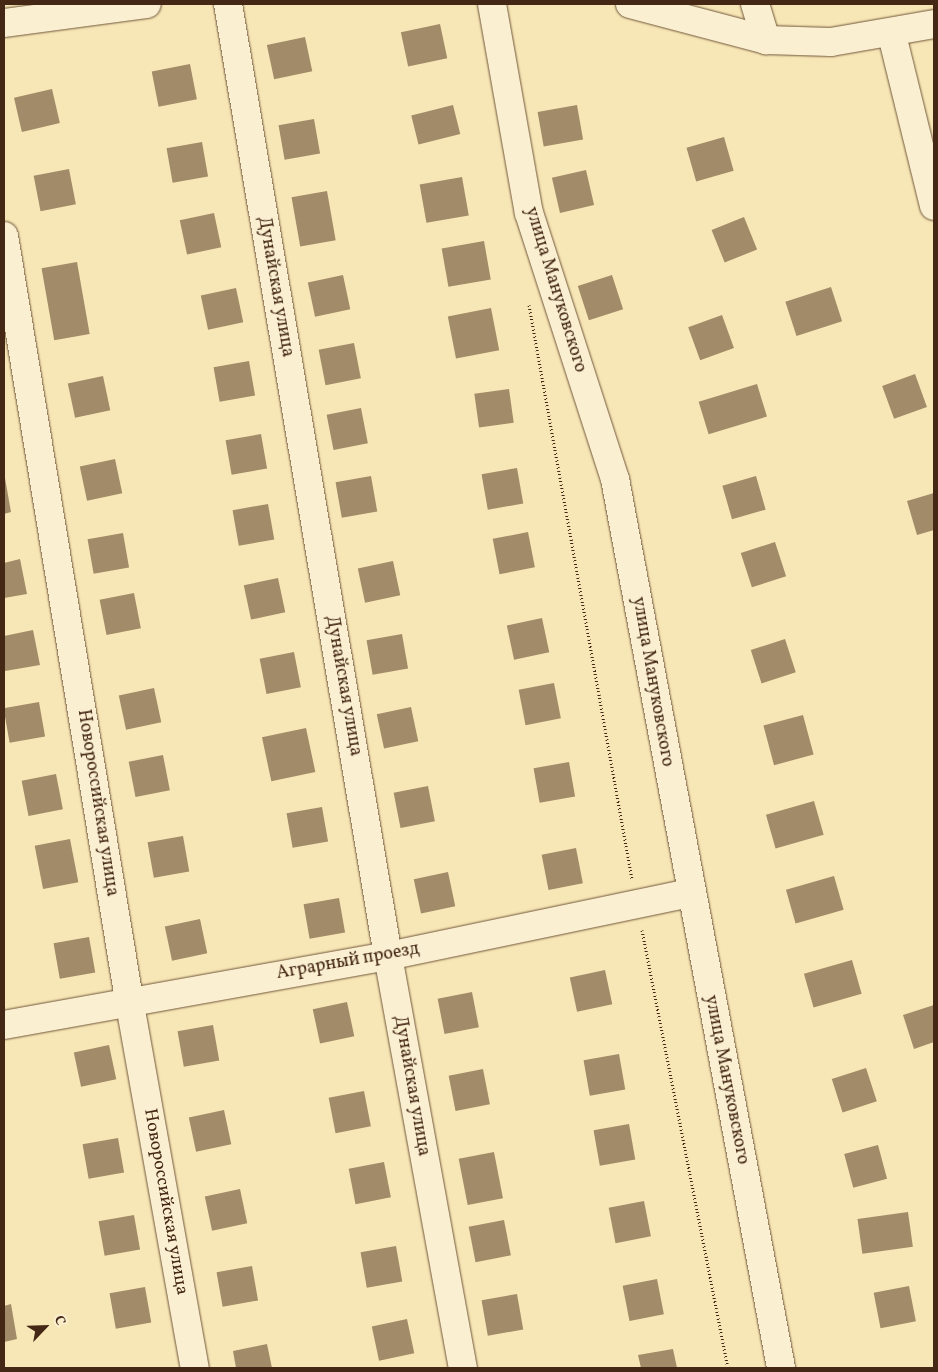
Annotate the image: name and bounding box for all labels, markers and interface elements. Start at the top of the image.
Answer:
street label: улица Мануковского [520,205,590,375]
street label: Дунайская улица [252,215,298,359]
street label: улица Мануковского [626,595,678,769]
street label: Дунайская улица [320,614,366,758]
street label: Новороссийская улица [72,708,122,898]
street label: Аграрный проезд [275,939,421,985]
street label: улица Мануковского [699,993,753,1167]
street label: Дунайская улица [388,1014,434,1158]
street label: Новороссийская улица [138,1107,192,1297]
north arrow [20,1302,70,1352]
text: С [49,1313,70,1329]

